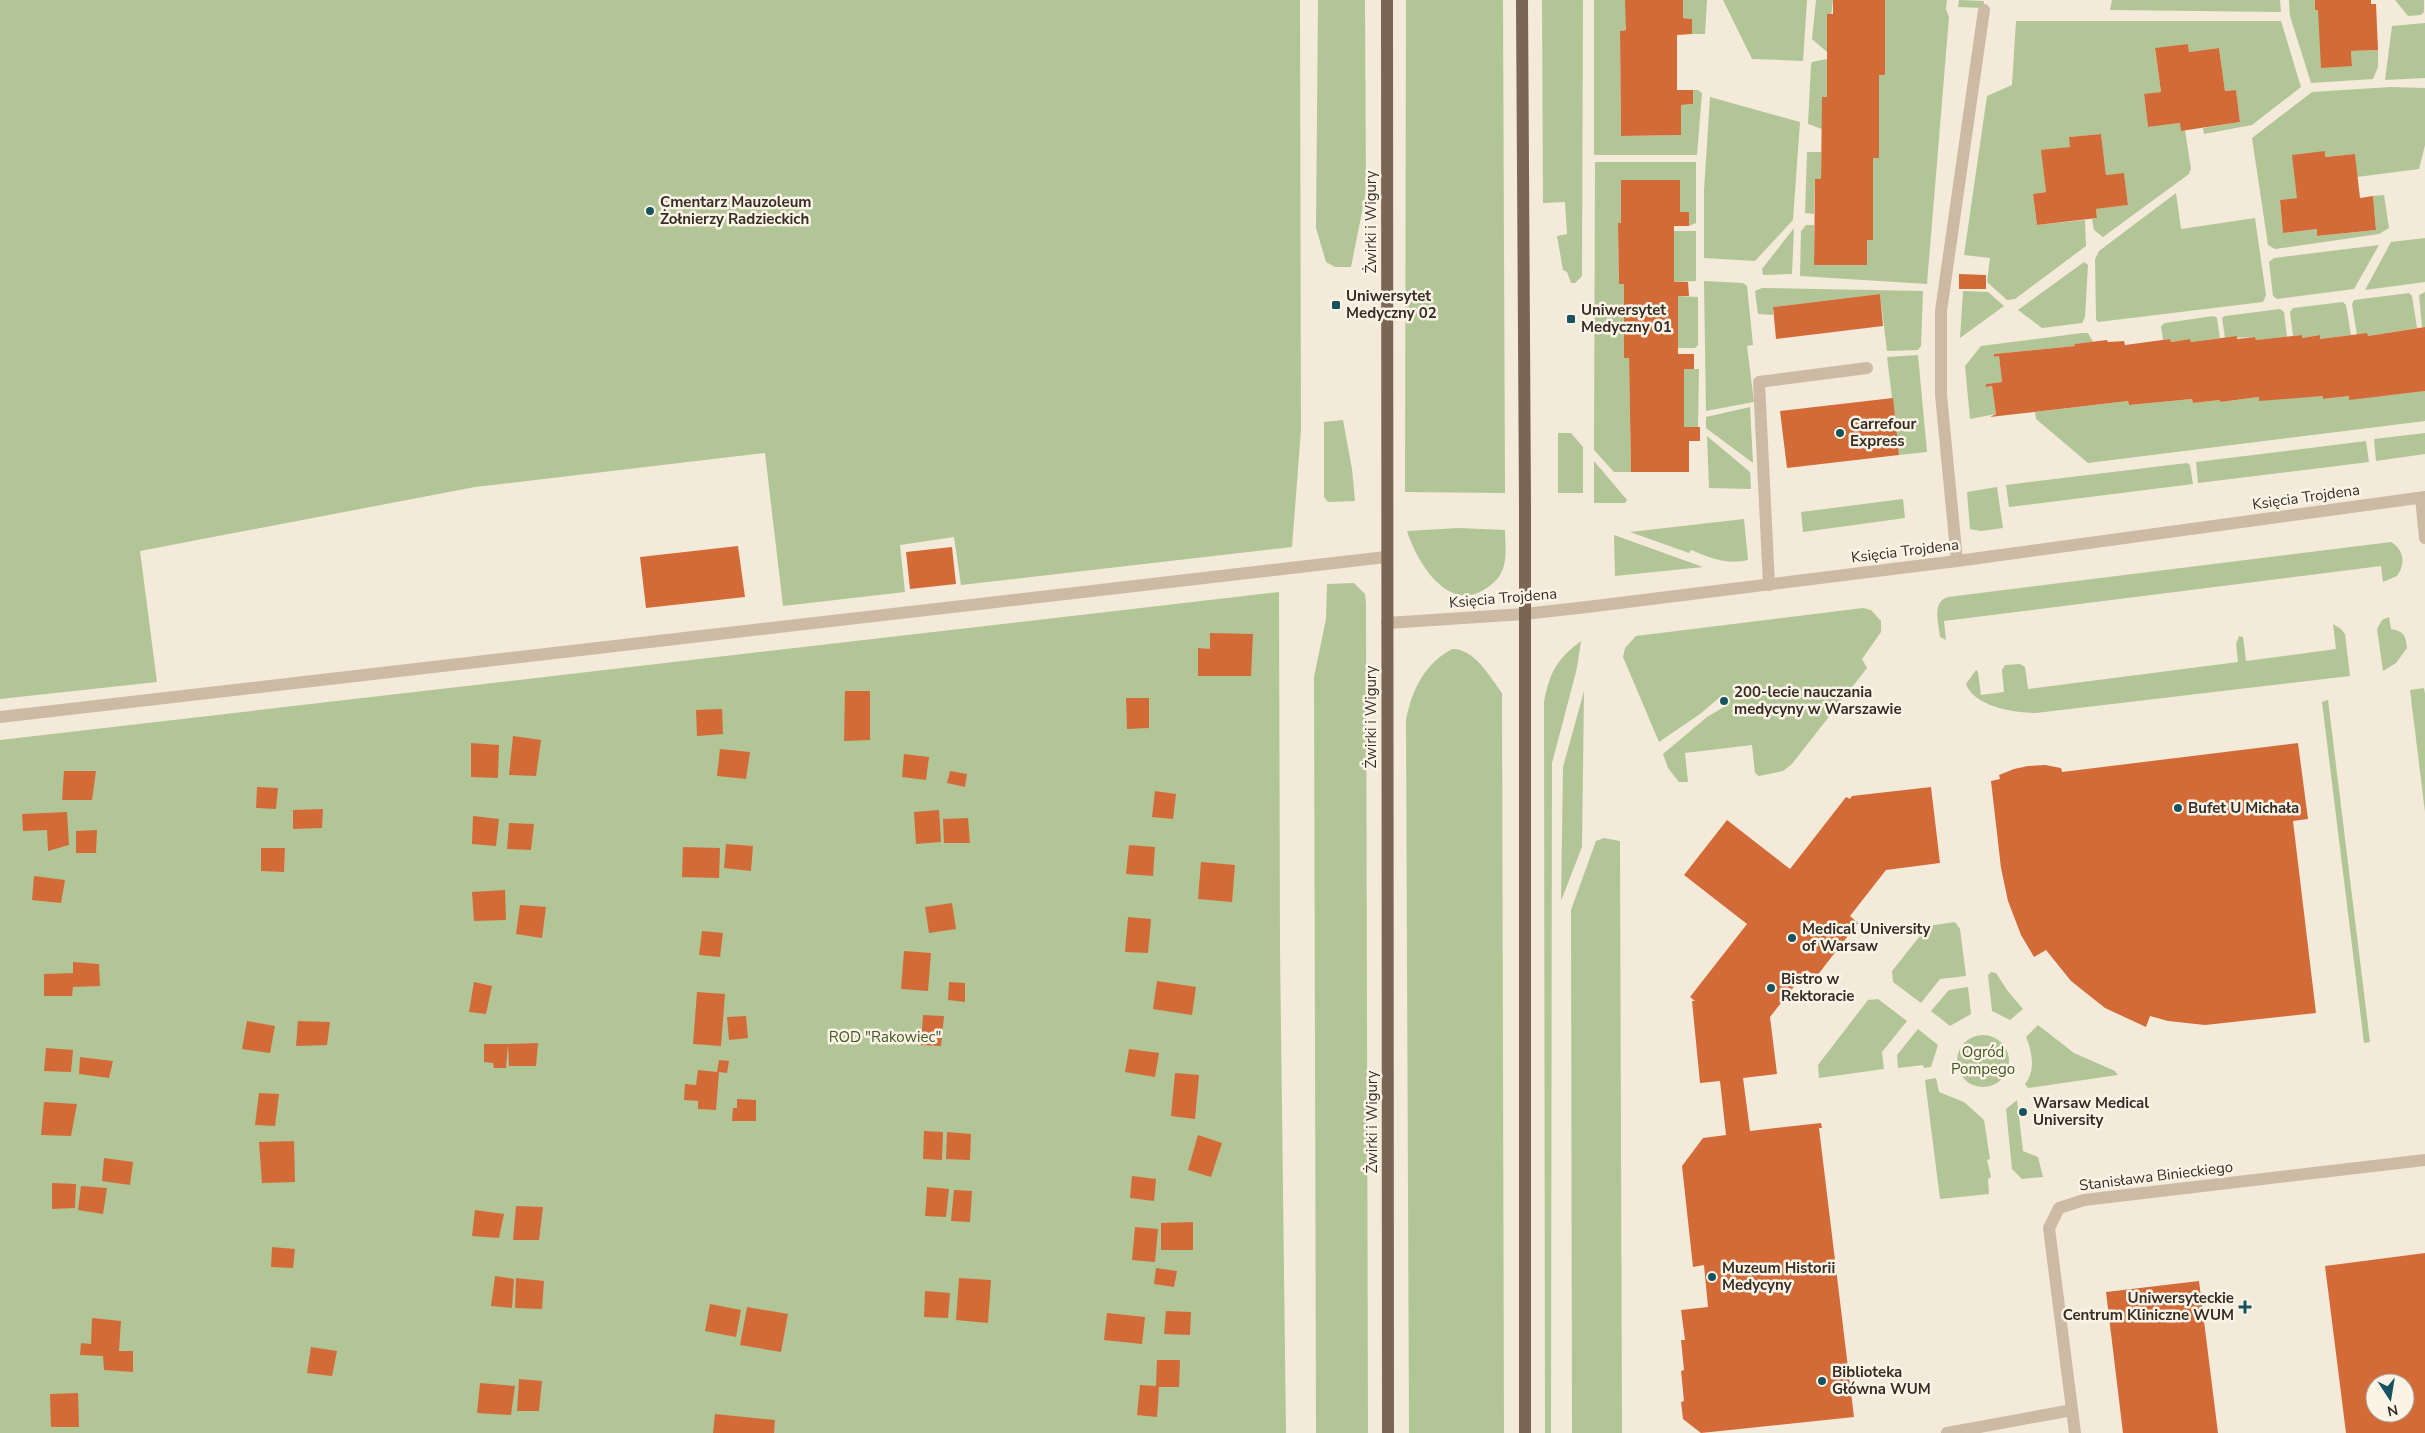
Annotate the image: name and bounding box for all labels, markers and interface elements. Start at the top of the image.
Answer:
street label: Żwirki i Wigury [1361,170,1381,273]
place label: Cmentarz Mauzoleum Żołnierzy Radzieckich [660,192,812,229]
marker: Cmentarz Mauzoleum Żołnierzy Radzieckich [644,205,656,217]
place label: Uniwersytet Medyczny 02 [1346,286,1437,323]
marker: Uniwersytet Medyczny 02 [1330,299,1342,311]
place label: Uniwersytet Medyczny 01 [1581,300,1672,337]
marker: Uniwersytet Medyczny 01 [1565,313,1577,325]
place label: Carrefour Express [1850,414,1916,451]
marker: Carrefour Express [1834,427,1846,439]
street label: Księcia Trojdena [2251,480,2361,514]
street label: Księcia Trojdena [1850,534,1960,568]
street label: Księcia Trojdena [1448,583,1558,613]
street label: Żwirki i Wigury [1361,665,1381,768]
place label: 200-lecie nauczania medycyny w Warszawie [1734,682,1902,719]
marker: 200-lecie nauczania medycyny w Warszawie [1718,695,1730,707]
place label: Bufet U Michała [2188,798,2299,818]
marker: Bufet U Michała [2172,802,2184,814]
place label: Medical University of Warsaw [1802,919,1930,956]
marker: Medical University of Warsaw [1786,932,1798,944]
place label: Bistro w Rektoracie [1781,969,1854,1006]
marker: Bistro w Rektoracie [1765,982,1777,994]
park label: ROD "Rakowiec" [829,1027,941,1047]
park label: Ogród Pompego [1951,1042,2015,1079]
street label: Żwirki i Wigury [1362,1070,1382,1173]
place label: Warsaw Medical University [2033,1093,2149,1130]
marker: Warsaw Medical University [2017,1106,2029,1118]
street label: Stanisława Binieckiego [2078,1157,2234,1195]
place label: Muzeum Historii Medycyny [1722,1258,1835,1295]
marker: Muzeum Historii Medycyny [1706,1271,1718,1283]
place label: Uniwersyteckie Centrum Kliniczne WUM [2063,1288,2234,1325]
marker: Uniwersyteckie Centrum Kliniczne WUM [2238,1300,2252,1314]
place label: Biblioteka Główna WUM [1832,1362,1931,1399]
north arrow [2365,1373,2415,1423]
marker: Biblioteka Główna WUM [1816,1375,1828,1387]
text: N [2385,1400,2400,1421]

